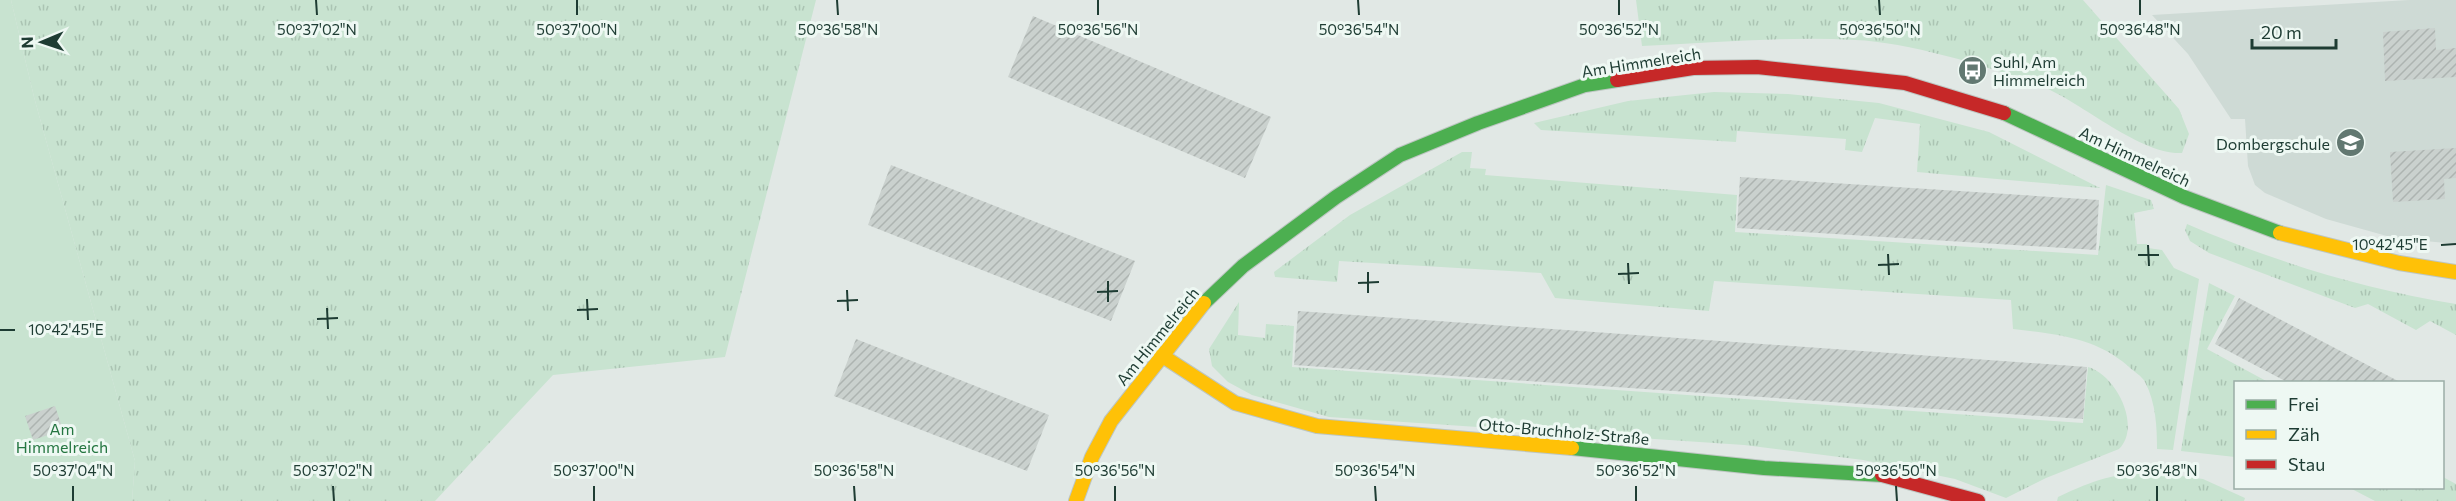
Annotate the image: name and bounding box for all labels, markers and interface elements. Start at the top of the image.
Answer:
north arrow [12,12,72,72]
scale bar [2252,12,2336,50]
text: 50°37'02"N [277,20,357,38]
text: 50°37'00"N [536,20,618,38]
text: 50°36'58"N [798,20,878,38]
text: 50°36'56"N [1058,20,1138,38]
text: 50°36'54"N [1319,20,1399,38]
text: 50°36'52"N [1579,20,1659,38]
text: 50°36'50"N [1839,20,1921,38]
text: 50°36'48"N [2099,20,2181,38]
text: 20 m [2261,21,2302,43]
text: N [17,36,36,49]
street label: Am Himmelreich [1580,43,1702,81]
place label: Suhl, Am Himmelreich [1993,52,2085,89]
bus stop icon: Suhl, Am Himmelreich [1956,54,1988,86]
street label: Am Himmelreich [2076,122,2194,190]
school or university icon: Dombergschule [2335,127,2367,159]
place label: Dombergschule [2216,134,2330,153]
text: 10°42'45"E [2352,235,2428,253]
street label: Am Himmelreich [1112,283,1202,389]
text: 10°42'45"E [28,320,104,338]
legend [2234,381,2444,489]
text: Frei [2288,393,2319,415]
street label: Otto-Bruchholz-Straße [1478,414,1650,448]
park label: Am Himmelreich [16,419,108,456]
text: Zäh [2288,423,2320,445]
text: Stau [2288,453,2325,475]
text: 50°37'04"N [33,461,113,479]
text: 50°37'02"N [293,461,373,479]
text: 50°37'00"N [553,461,635,479]
text: 50°36'58"N [814,461,894,479]
text: 50°36'56"N [1075,461,1155,479]
text: 50°36'54"N [1335,461,1415,479]
text: 50°36'52"N [1596,461,1676,479]
text: 50°36'50"N [1855,461,1937,479]
text: 50°36'48"N [2116,461,2198,479]

